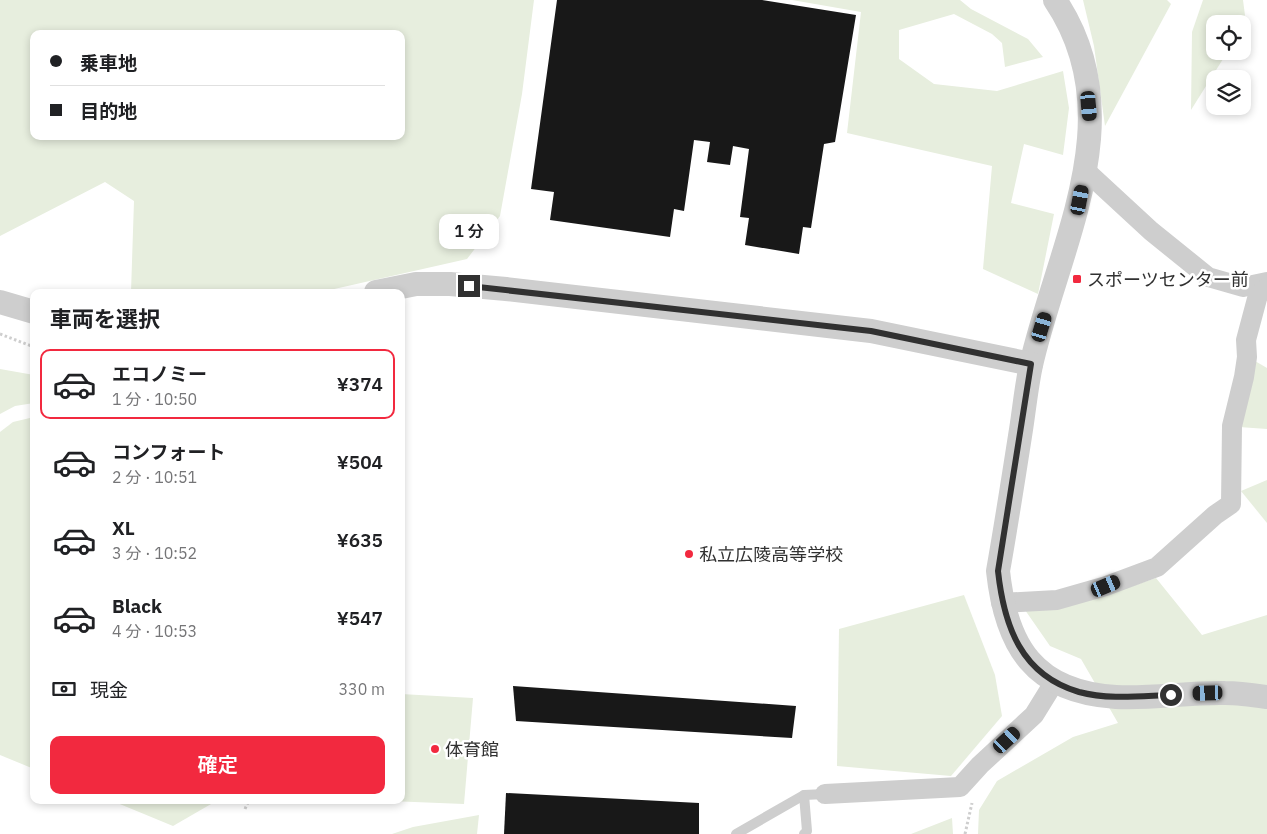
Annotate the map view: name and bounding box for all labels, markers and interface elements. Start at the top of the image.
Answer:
map controls [1206,15,1251,115]
button: locate [1206,15,1251,60]
text: 乗車地 [80,51,137,75]
button: layers [1206,70,1251,115]
car [1080,90,1097,122]
text: 目的地 [80,99,137,123]
car [1069,184,1090,216]
callout: 1 分 [439,214,499,248]
text: 1 分 [454,221,484,241]
place label: スポーツセンター前 [1087,268,1249,291]
marker: スポーツセンター前 [1071,273,1083,285]
route end [458,275,480,297]
text: 車両を選択 [50,304,160,333]
car [1030,310,1053,344]
icon: car [52,362,97,407]
text: エコノミー [112,362,207,386]
text: ¥374 [337,372,383,396]
text: 1 分 · 10:50 [112,389,197,409]
icon: car [52,440,97,485]
text: コンフォート [112,440,225,464]
text: ¥504 [337,450,383,474]
text: 2 分 · 10:51 [112,467,197,487]
text: XL [112,516,135,540]
icon: car [52,518,97,563]
text: ¥635 [337,528,383,552]
text: 3 分 · 10:52 [112,543,197,563]
place label: 私立広陵高等学校 [699,543,843,566]
marker: 私立広陵高等学校 [683,548,695,560]
car [1089,573,1122,599]
text: Black [112,594,162,618]
icon: car [52,596,97,641]
text: ¥547 [337,606,383,630]
text: 4 分 · 10:53 [112,621,197,641]
icon: cash [50,675,78,703]
text: 現金 [90,678,128,702]
text: 330 m [338,679,385,699]
route start [1160,684,1182,706]
car [1192,685,1223,701]
car [990,724,1023,756]
button: 確定 [50,736,385,794]
place label: 体育館 [445,738,499,761]
marker: 体育館 [429,743,441,755]

